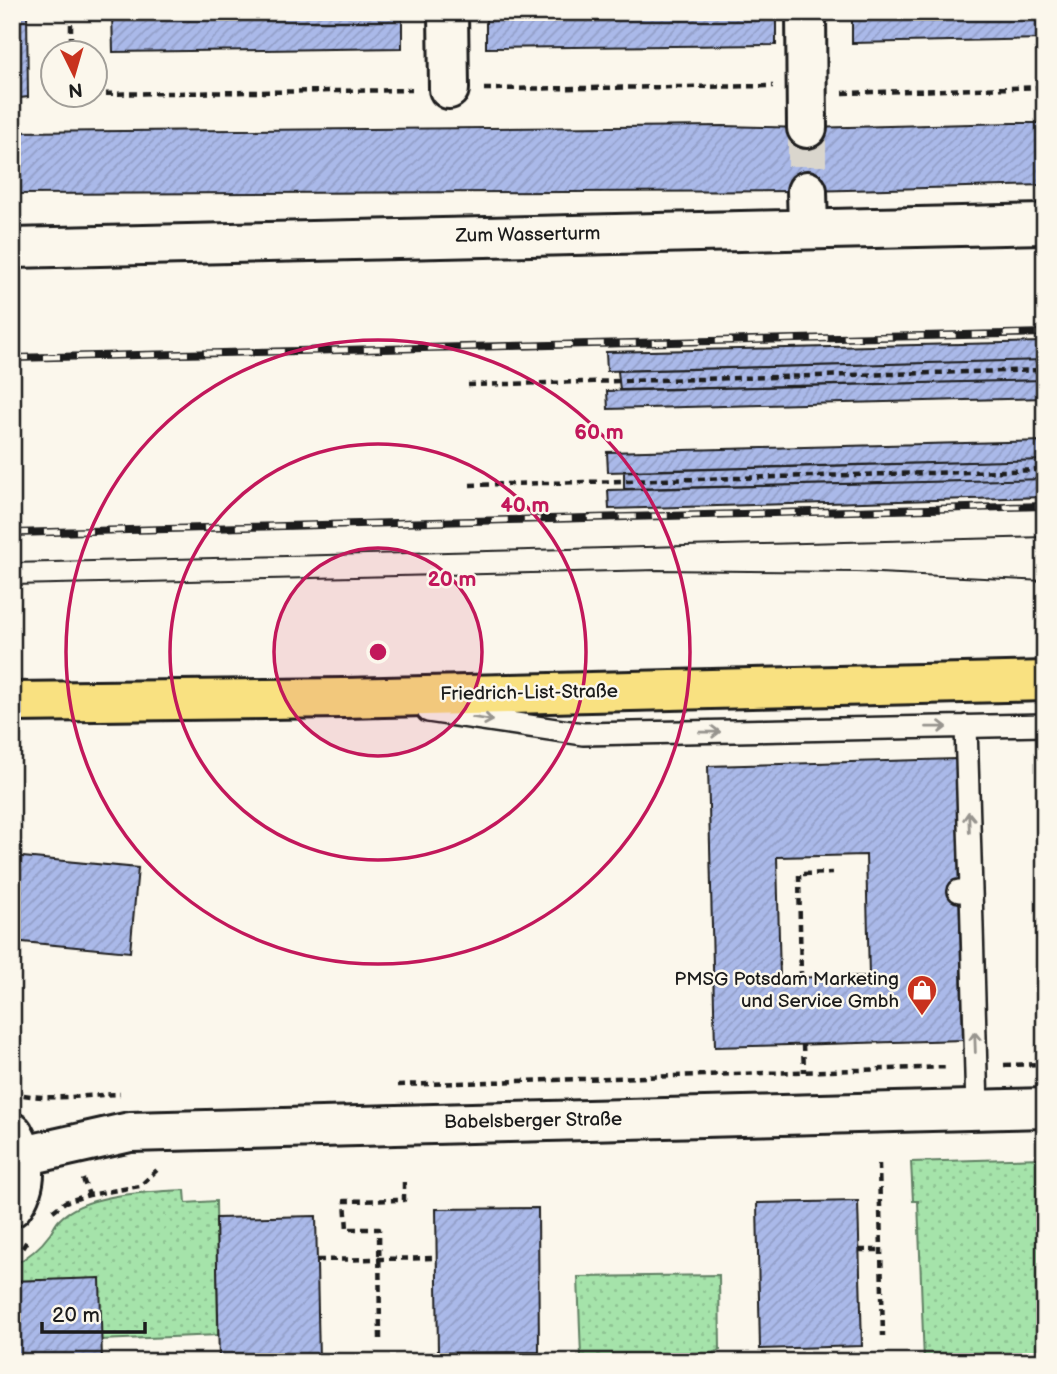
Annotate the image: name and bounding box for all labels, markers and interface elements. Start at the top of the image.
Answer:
north arrow [38,38,108,108]
text: N [67,77,83,102]
street label: Zum Wasserturm [454,222,601,248]
text: 60 m [574,420,624,445]
text: 40 m [500,493,550,518]
text: 20 m [428,567,476,592]
centre of rings [366,640,390,664]
street label: Friedrich-List-Straße [440,680,618,706]
one-way arrow [472,713,494,726]
one-way arrow [925,720,948,734]
one-way arrow [698,725,721,739]
one-way arrow [962,811,975,834]
place label: PMSG Potsdam Marketing und Service Gmbh [674,968,899,1013]
shop icon: PMSG Potsdam Marketing und Service Gmbh [905,973,939,1017]
one-way arrow [968,1030,982,1053]
street label: Babelsberger Straße [444,1108,622,1134]
scale bar [42,1290,145,1334]
text: 20 m [52,1303,100,1328]

